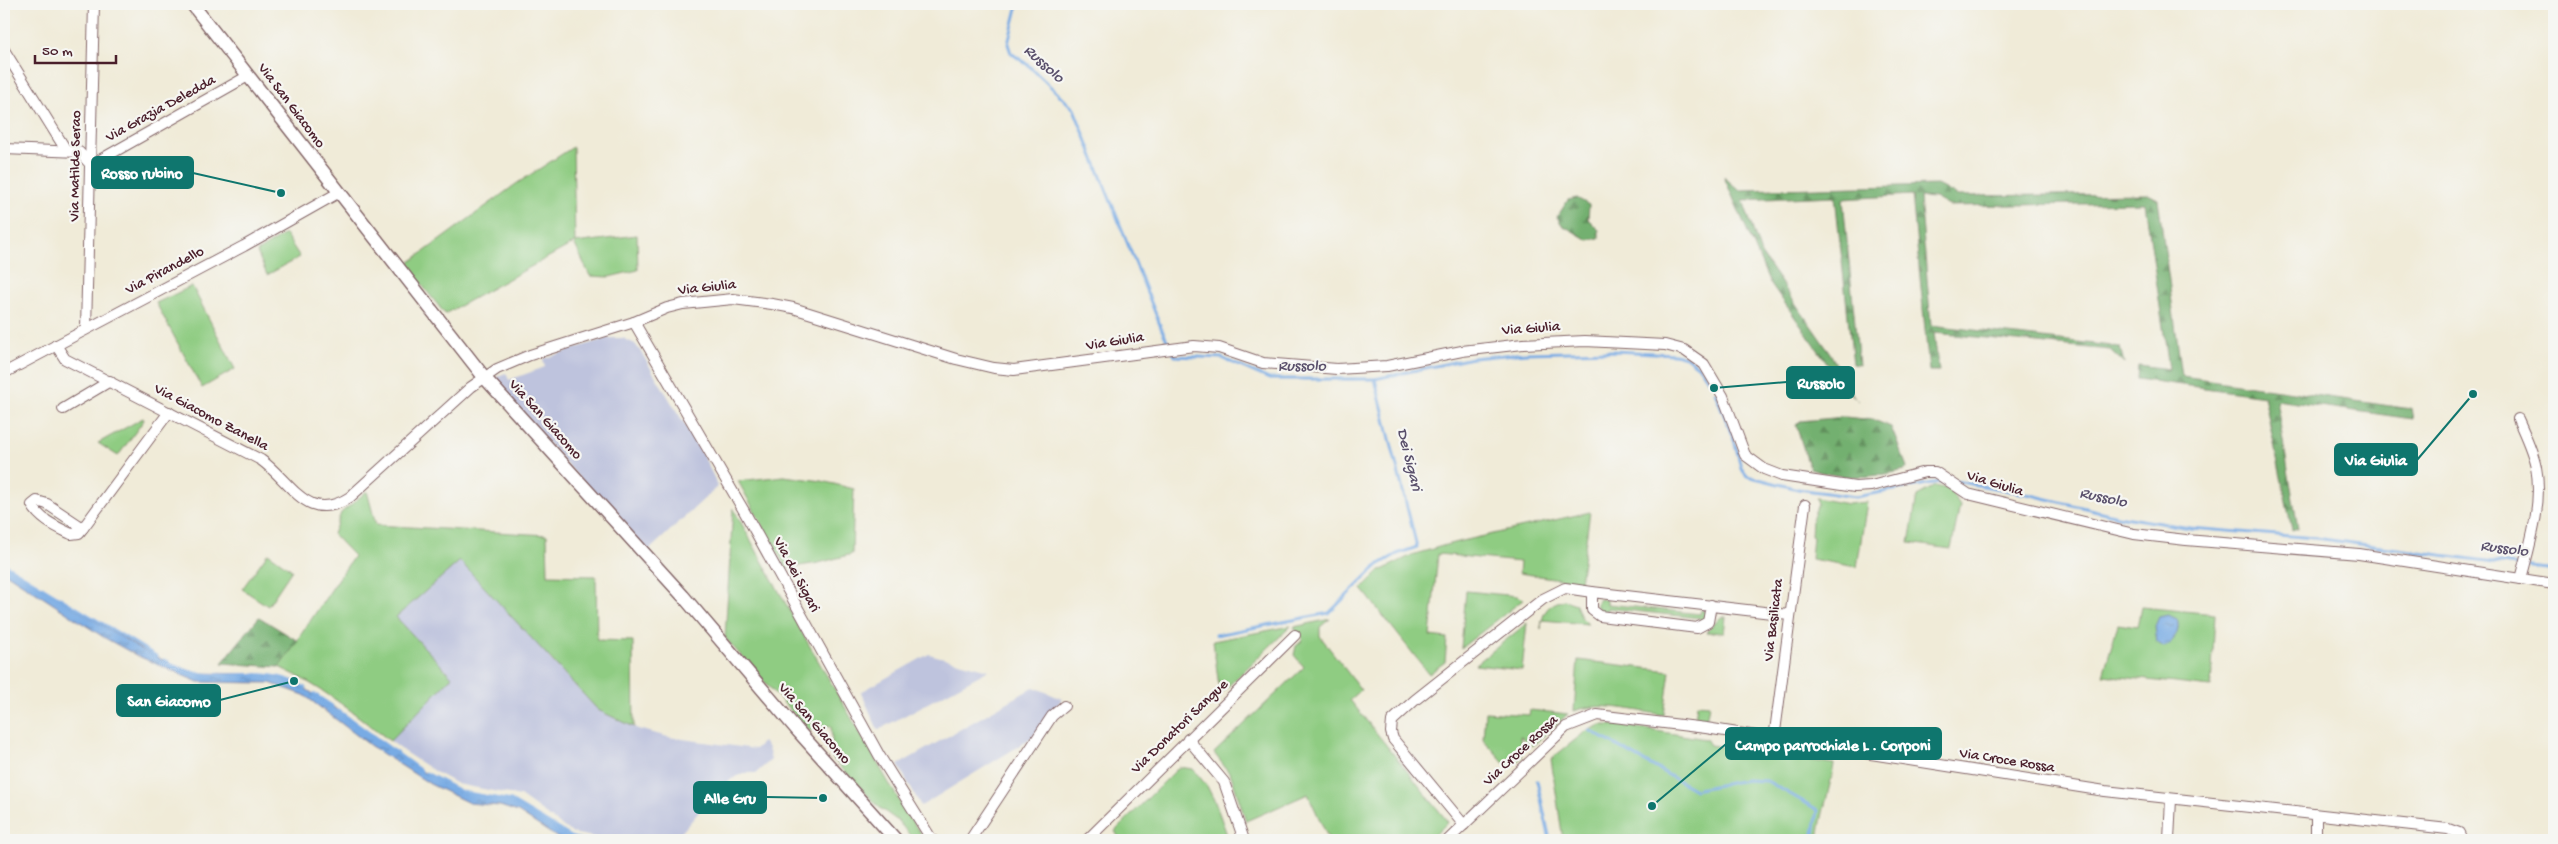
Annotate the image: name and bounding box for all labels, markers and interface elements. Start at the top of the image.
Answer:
scale bar [35,32,116,64]
water label: Russolo [1019,42,1068,89]
text: 50 m [42,43,73,61]
street label: Via San Giacomo [253,59,329,152]
street label: Via Grazia Deledda [102,71,220,147]
street label: Via Matilde Serao [66,110,86,223]
callout: Rosso rubino [92,157,193,188]
text: Rosso rubino [100,166,183,185]
street label: Via Pirandello [122,243,208,300]
street label: Via Giulia [676,276,737,300]
street label: Via Giulia [1500,318,1561,340]
street label: Via Giulia [1084,328,1146,356]
water label: Russolo [1278,358,1327,377]
callout: Russolo [1787,367,1854,398]
street label: Via San Giacomo [504,375,586,464]
text: Russolo [1796,376,1846,395]
street label: Via Giacomo Zanella [150,380,272,456]
water label: Dei Sigari [1391,427,1425,495]
callout: Via Giulia [2335,444,2417,475]
text: Via Giulia [2344,453,2408,472]
street label: Via Giulia [1964,467,2026,501]
water label: Russolo [2078,485,2129,513]
street label: Via dei Sigari [768,533,823,616]
water label: Russolo [2479,538,2530,562]
street label: Via Basilicata [1760,577,1788,663]
street label: Via Donatori Sangue [1127,676,1233,779]
street label: Via San Giacomo [773,679,854,768]
callout: San Giacomo [117,685,220,716]
text: San Giacomo [127,694,211,713]
street label: Via Croce Rossa [1479,711,1563,791]
callout: Campo parrochiale L . Corponi [1726,728,1941,759]
text: Campo parrochiale L . Corponi [1734,738,1931,757]
street label: Via Croce Rossa [1957,744,2057,778]
callout: Alle Gru [694,782,766,813]
text: Alle Gru [703,791,756,810]

